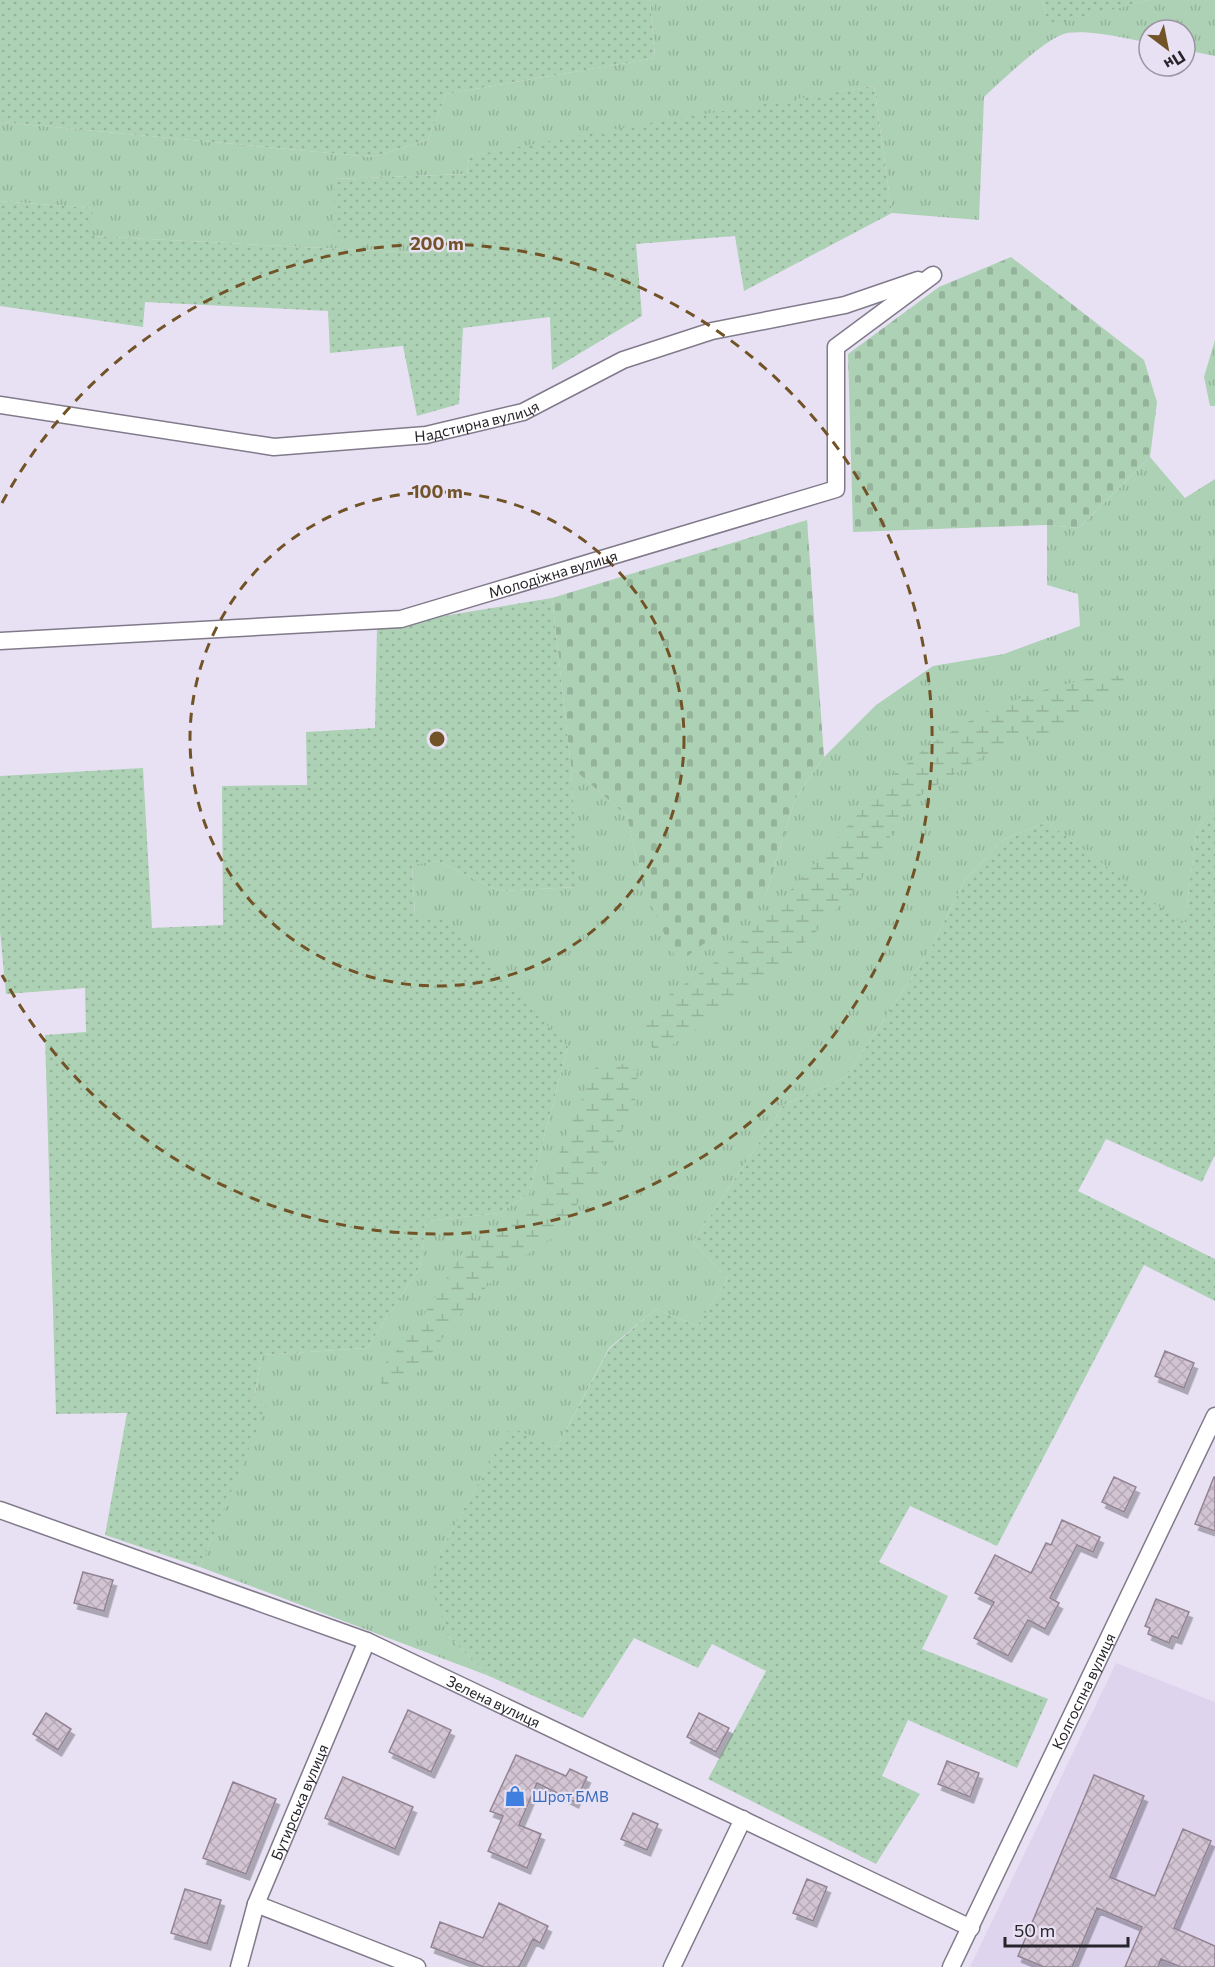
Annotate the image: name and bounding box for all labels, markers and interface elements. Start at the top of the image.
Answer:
north arrow [1137,18,1197,78]
text: Пн [1161,47,1189,75]
text: 200 m [410,232,464,254]
street label: Надстирна вулиця [414,396,542,445]
text: 100 m [411,480,463,502]
street label: Молодіжна вулиця [486,546,619,601]
centre of rings [427,729,447,749]
street label: Колгоспна вулиця [1048,1630,1119,1752]
street label: Зелена вулиця [444,1671,543,1731]
street label: Бутирська вулиця [267,1741,332,1863]
shop icon: Шрот БМВ [503,1784,527,1808]
place label: Шрот БМВ [532,1787,609,1805]
scale bar [1005,1910,1128,1948]
text: 50 m [1014,1919,1055,1941]

